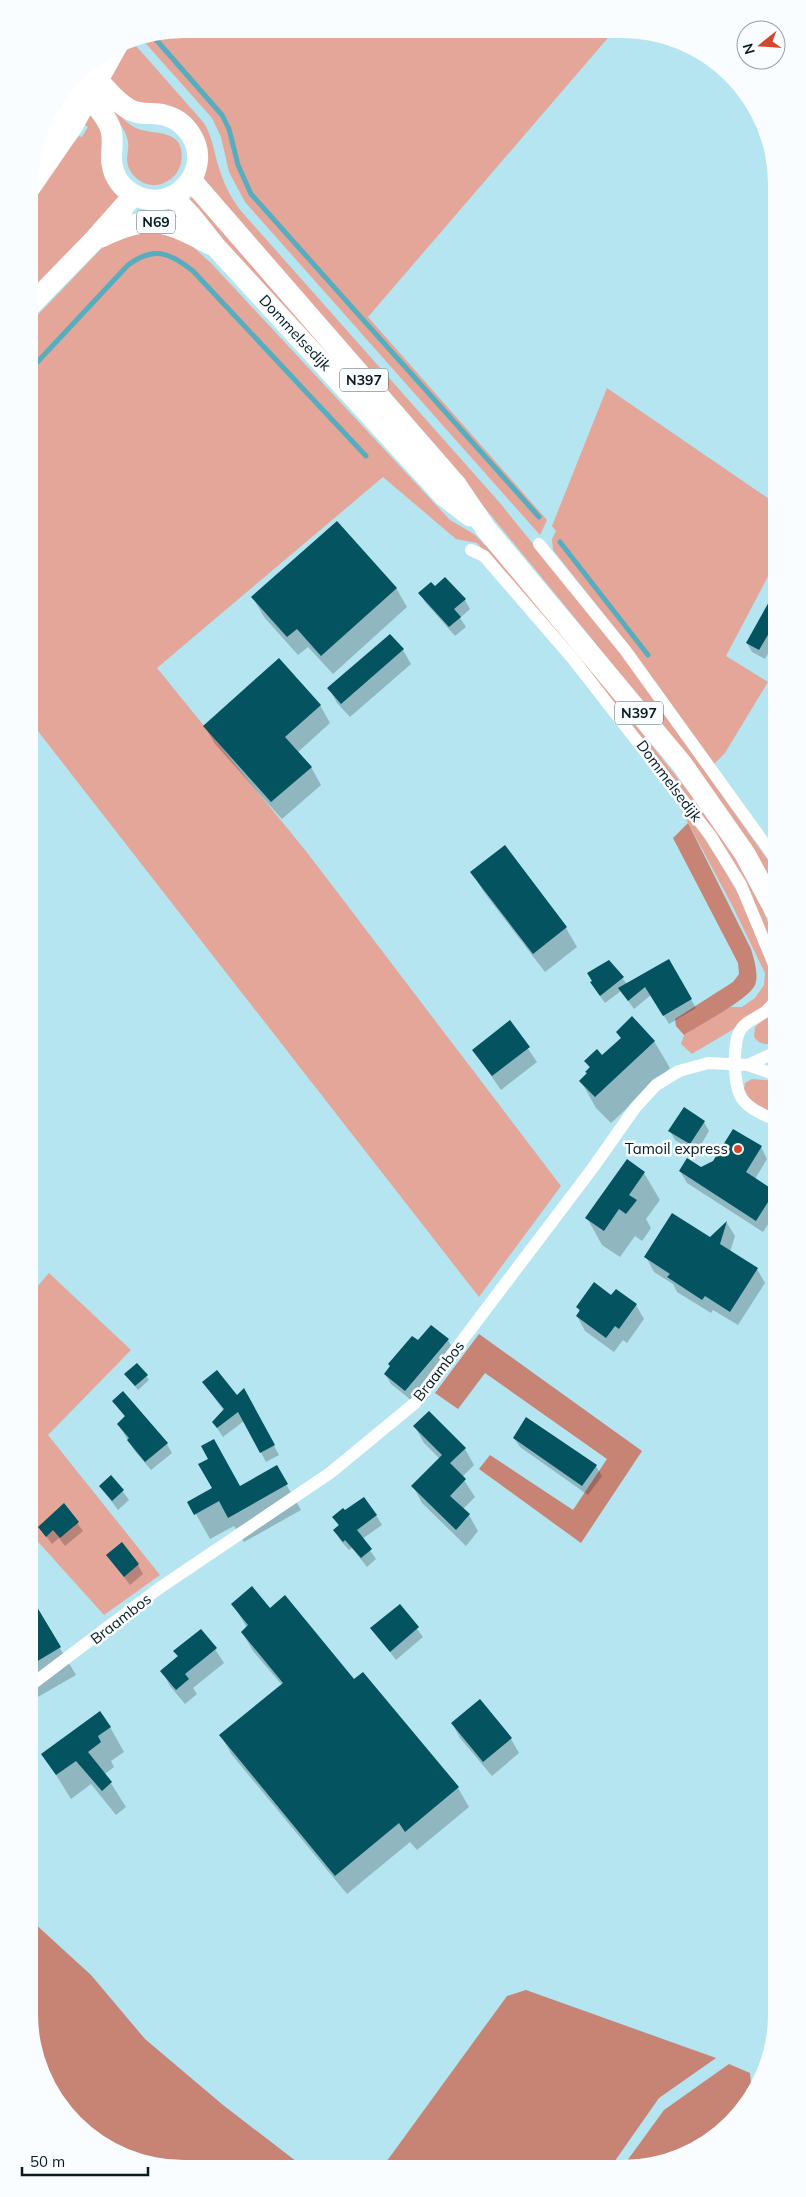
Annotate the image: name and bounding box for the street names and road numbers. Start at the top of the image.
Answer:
road number: N69 [137,210,175,233]
street label: Dommelsedijk [255,291,336,375]
road number: N397 [340,368,388,392]
road number: N397 [615,701,663,724]
street label: Dommelsedijk [633,736,706,825]
street label: Braambos [409,1337,468,1405]
street label: Braambos [87,1589,155,1648]

